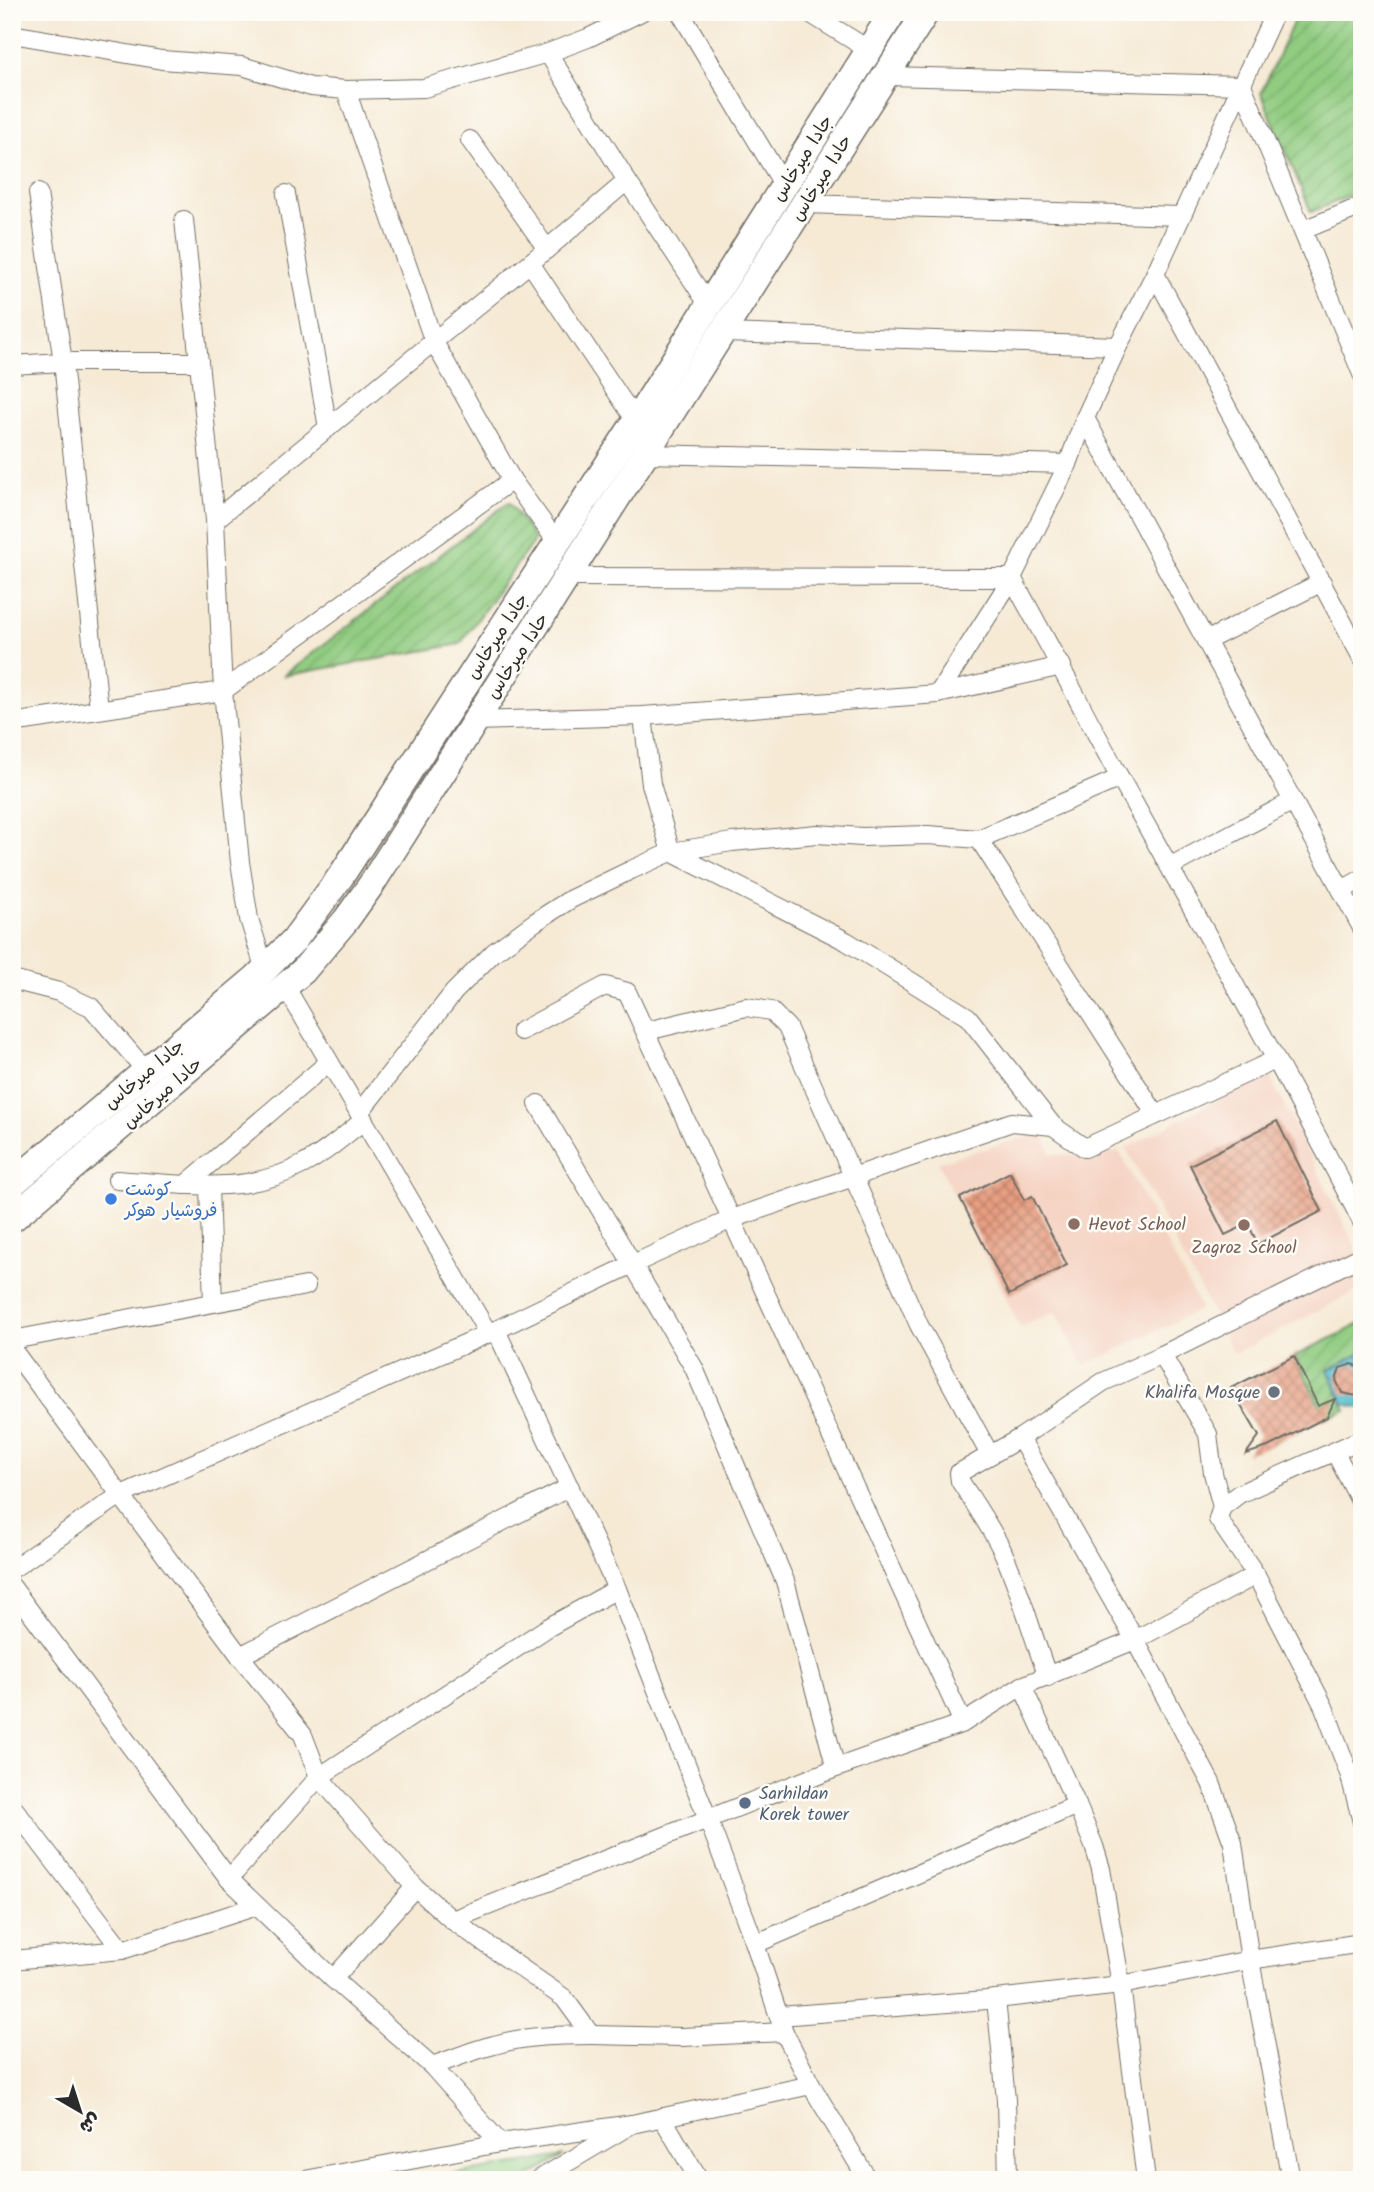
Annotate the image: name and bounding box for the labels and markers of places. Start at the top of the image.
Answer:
place label: كوشت فروشيار هوكر [123,1176,217,1226]
marker: كوشت فروشيار هوكر [103,1191,119,1207]
place label: Hevot School [1088,1211,1187,1240]
marker: Hevot School [1066,1216,1082,1232]
marker: Zagroz School [1236,1217,1252,1233]
place label: Zagroz School [1191,1234,1297,1263]
place label: Khalifa Mosque [1145,1379,1260,1408]
marker: Khalifa Mosque [1266,1384,1282,1400]
place label: Sarhildan Korek tower [759,1780,850,1830]
marker: Sarhildan Korek tower [737,1795,753,1811]

